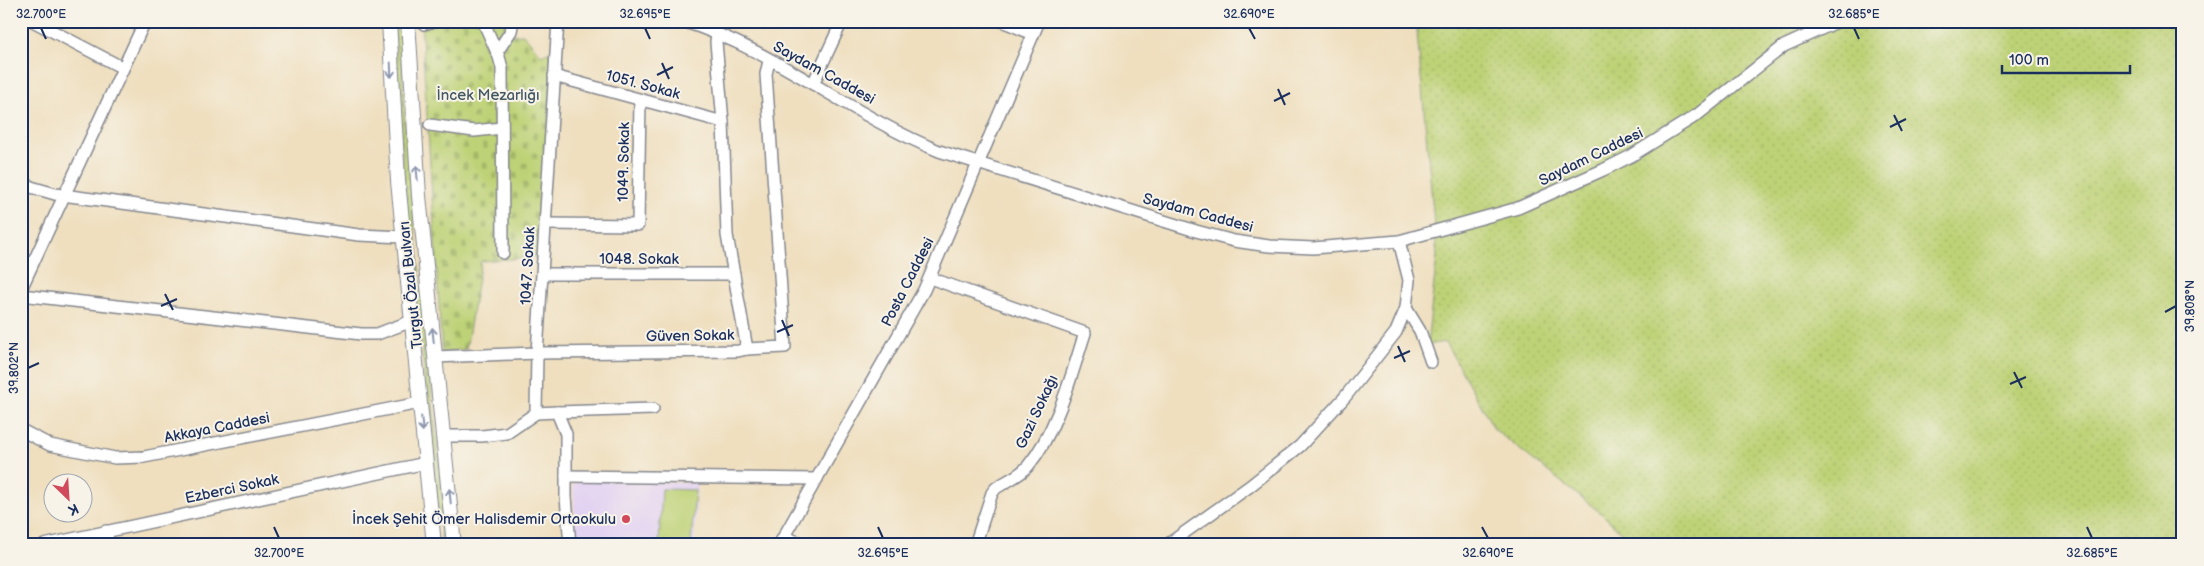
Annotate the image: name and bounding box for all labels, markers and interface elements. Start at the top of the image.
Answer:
text: 32.700°E [16,7,66,22]
text: 32.695°E [619,7,671,22]
text: 32.690°E [1223,7,1275,22]
text: 32.685°E [1828,7,1880,22]
street label: Saydam Caddesi [770,37,878,109]
scale bar [2002,42,2129,74]
text: 100 m [2009,51,2049,70]
one-way arrow [386,62,396,78]
street label: 1051. Sokak [604,66,683,104]
park label: İncek Mezarlığı [437,86,539,105]
street label: 1049. Sokak [614,121,634,202]
street label: Saydam Caddesi [1536,124,1646,190]
one-way arrow [412,165,422,181]
street label: Saydam Caddesi [1141,189,1255,237]
street label: Turgut Özal Bulvarı [395,220,427,350]
street label: 1047. Sokak [516,226,540,306]
street label: Posta Caddesi [877,234,939,330]
street label: 1048. Sokak [599,250,680,269]
text: 39.808°N [2183,280,2198,332]
street label: Güven Sokak [646,326,735,346]
one-way arrow [428,327,437,343]
text: 39.802°N [7,342,22,394]
street label: Gazi Sokağı [1012,372,1062,452]
street label: Akkaya Caddesi [163,408,271,448]
one-way arrow [417,415,427,431]
street label: Ezberci Sokak [183,470,281,508]
north arrow [42,474,92,524]
one-way arrow [445,489,454,505]
text: K [65,500,81,519]
place label: İncek Şehit Ömer Halisdemir Ortaokulu [352,510,616,529]
marker: İncek Şehit Ömer Halisdemir Ortaokulu [620,513,632,525]
text: 32.700°E [254,546,304,561]
text: 32.695°E [857,546,909,561]
text: 32.690°E [1462,546,1514,561]
text: 32.685°E [2066,546,2118,561]

